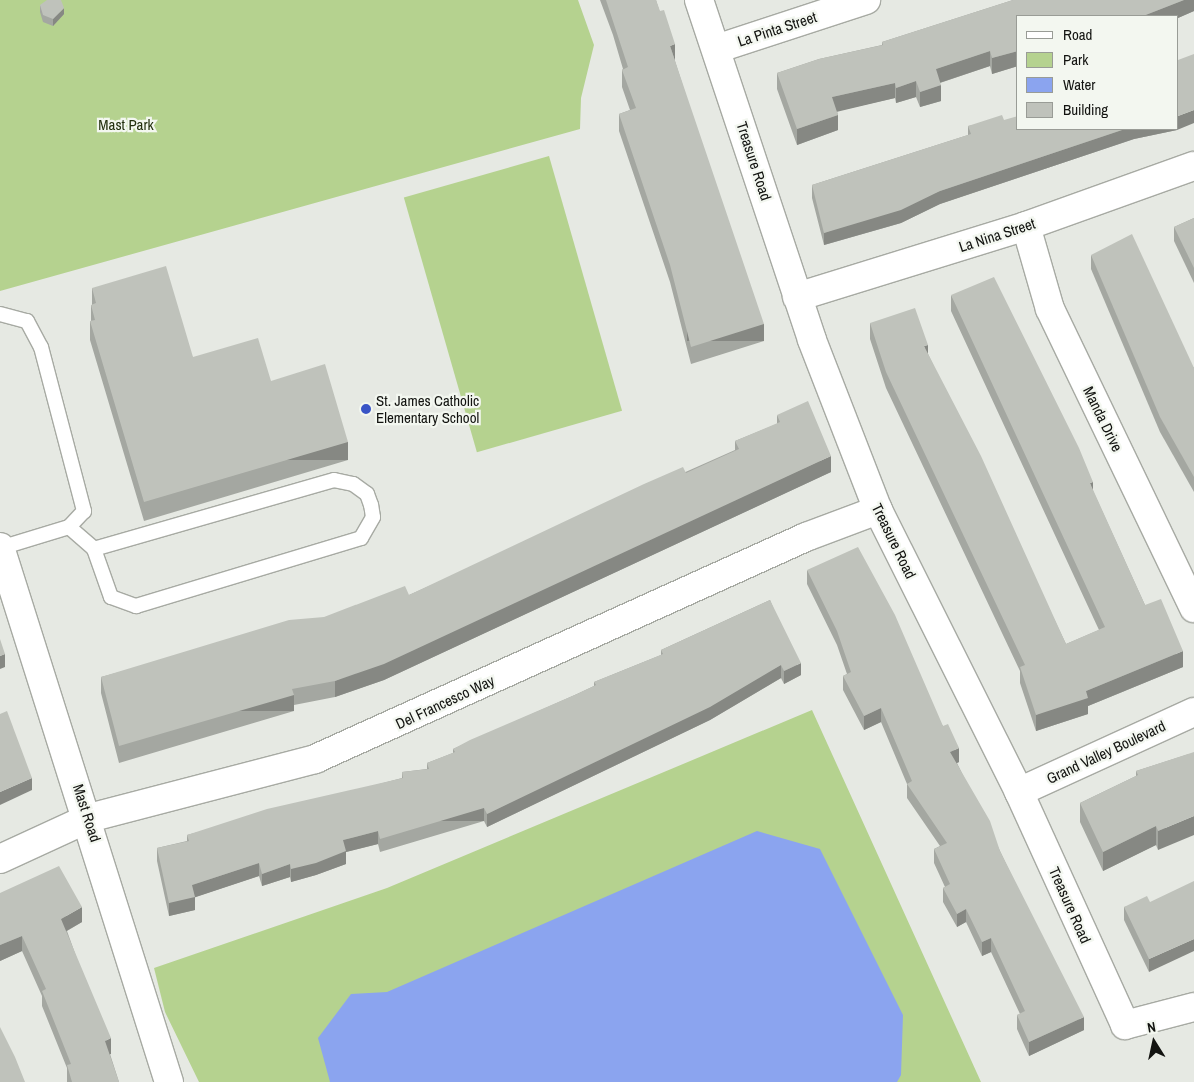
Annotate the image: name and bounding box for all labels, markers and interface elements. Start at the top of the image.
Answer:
street label: La Pinta Street [735,8,819,50]
legend [1016,15,1179,130]
text: Road [1063,24,1092,45]
text: Park [1063,49,1088,70]
text: Water [1063,74,1095,95]
text: Building [1063,99,1108,120]
park label: Mast Park [98,116,154,134]
street label: Treasure Road [733,119,775,203]
street label: La Nina Street [956,214,1038,256]
street label: Manda Drive [1079,383,1127,455]
place label: St. James Catholic Elementary School [376,391,479,426]
marker: St. James Catholic Elementary School [360,403,372,415]
street label: Treasure Road [868,500,920,582]
street label: Del Francesco Way [393,671,497,733]
street label: Grand Valley Boulevard [1044,717,1168,787]
street label: Mast Road [69,782,105,844]
street label: Treasure Road [1045,864,1095,946]
north arrow [1129,1017,1179,1067]
text: N [1146,1018,1157,1037]

